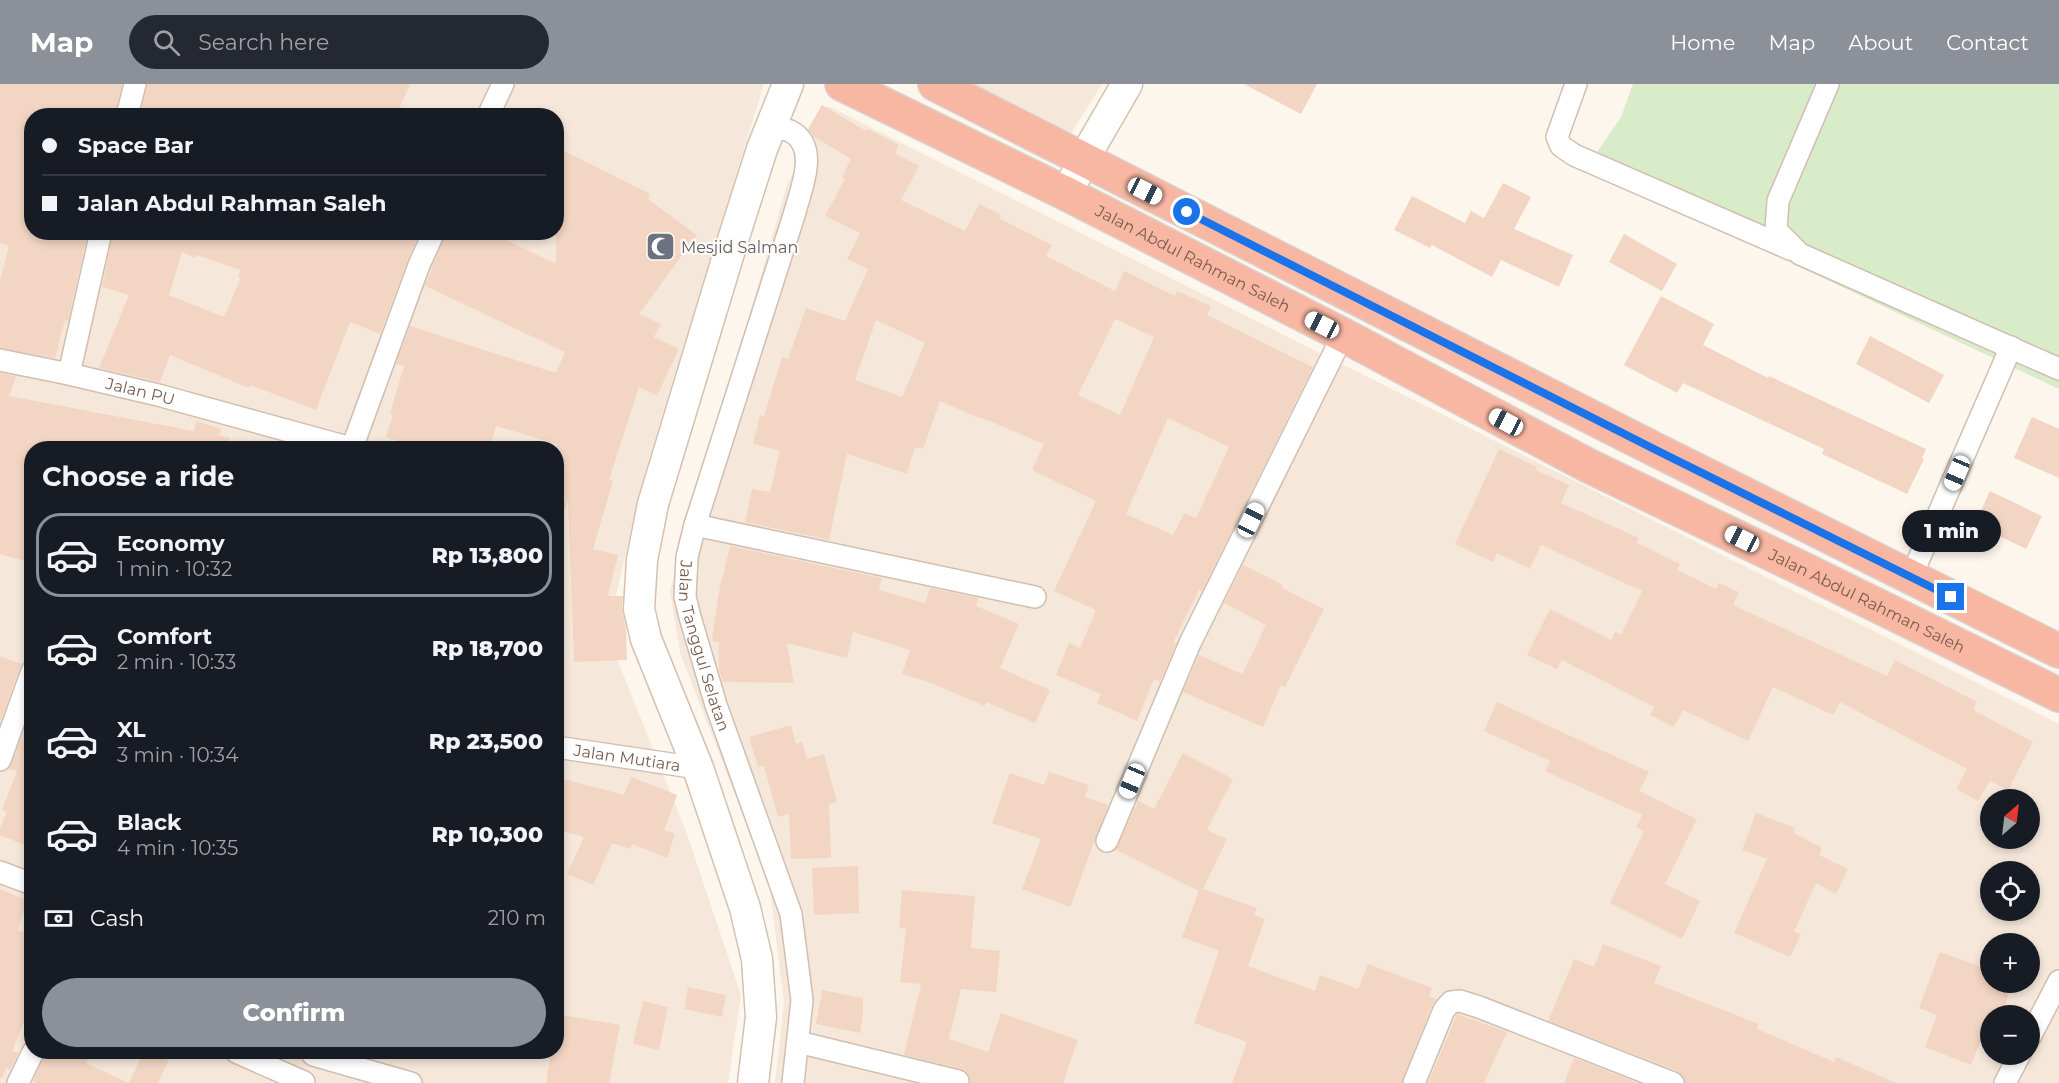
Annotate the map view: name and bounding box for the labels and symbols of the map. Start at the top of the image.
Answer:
car [1125,175,1165,207]
route start [1173,198,1200,225]
street label: Jalan Abdul Rahman Saleh [1092,200,1294,316]
mosque icon: Mesjid Salman [644,231,676,263]
place label: Mesjid Salman [681,238,798,257]
car [1302,309,1342,341]
street label: Jalan PU [103,373,177,409]
car [1486,406,1526,438]
car [1942,453,1972,493]
car [1235,500,1267,540]
callout: 1 min [1902,510,2000,552]
car [1722,523,1762,555]
street label: Jalan Abdul Rahman Saleh [1765,544,1968,657]
street label: Jalan Tanggul Selatan [675,559,734,734]
route end [1937,583,1964,610]
street label: Jalan Mutiara [572,740,682,775]
car [1117,761,1147,801]
north arrow [1980,789,2040,849]

